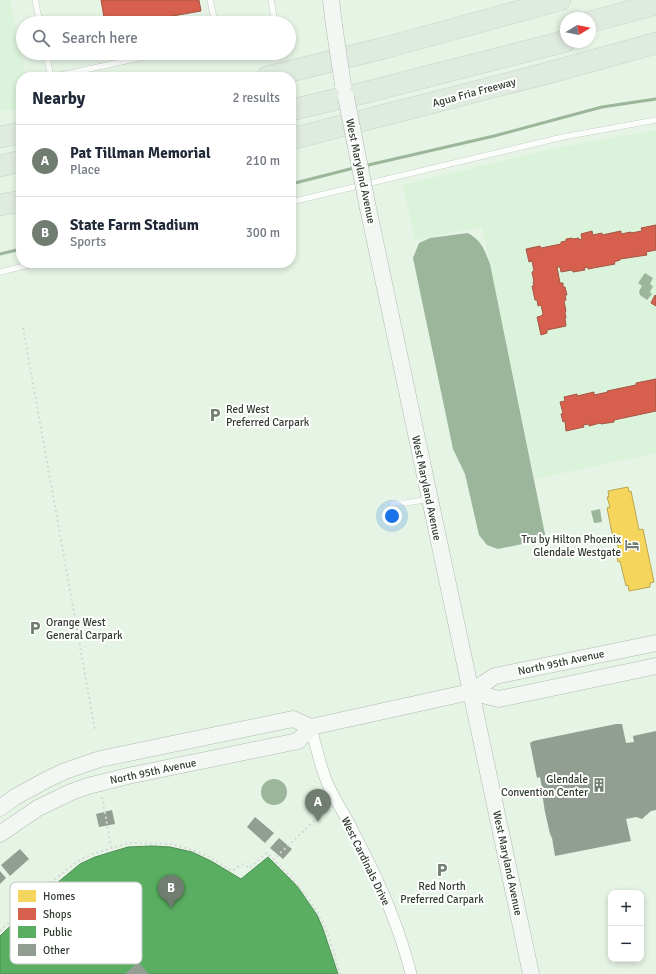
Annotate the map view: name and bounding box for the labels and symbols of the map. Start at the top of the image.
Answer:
north arrow [560,12,596,48]
street label: Agua Fria Freeway [431,75,518,110]
street label: West Maryland Avenue [343,117,378,225]
place label: Red West Preferred Carpark [226,403,310,429]
parking icon: Red West Preferred Carpark [207,407,223,423]
street label: West Maryland Avenue [409,434,444,542]
your location [382,506,402,526]
place label: Tru by Hilton Phoenix Glendale Westgate [521,533,621,559]
hotel icon: Tru by Hilton Phoenix Glendale Westgate [624,537,640,553]
place label: Orange West General Carpark [46,616,123,642]
parking icon: Orange West General Carpark [27,620,43,636]
street label: North 95th Avenue [517,647,606,678]
street label: North 95th Avenue [109,756,198,787]
place label: Glendale Convention Center [501,773,588,799]
building icon: Glendale Convention Center [591,777,607,793]
pin: A [305,789,331,822]
street label: West Maryland Avenue [490,809,525,917]
street label: West Cardinals Drive [338,815,393,908]
parking icon: Red North Preferred Carpark [434,862,450,878]
pin: B [158,875,184,908]
place label: Red North Preferred Carpark [400,880,484,906]
legend [10,882,142,964]
text: Homes [43,890,75,903]
text: Shops [43,908,72,921]
text: Public [43,926,72,939]
text: Other [43,944,70,957]

